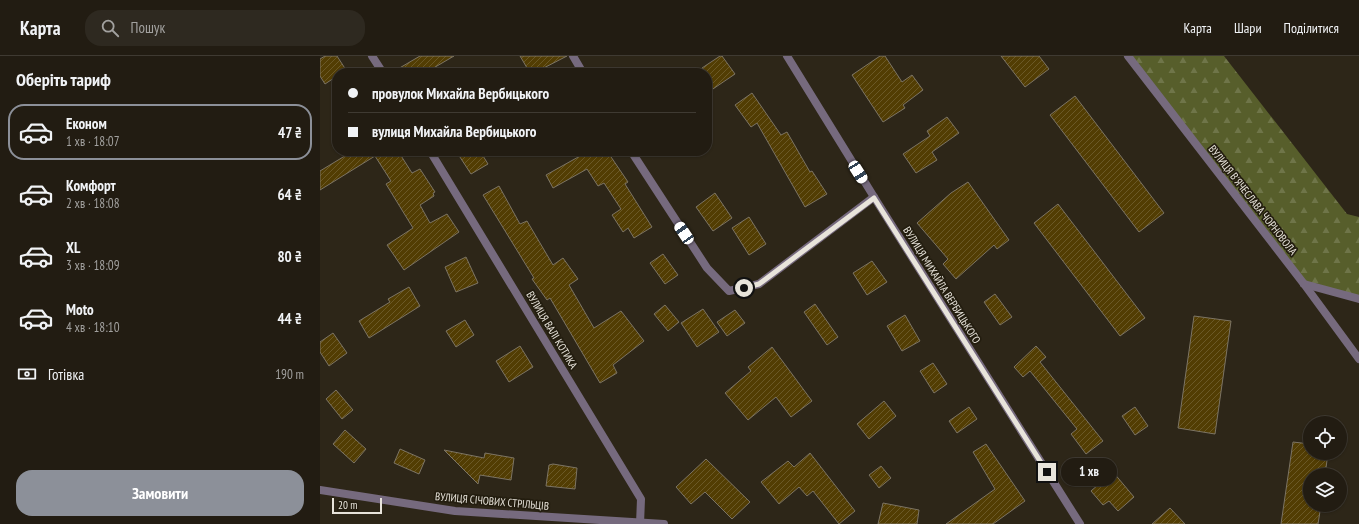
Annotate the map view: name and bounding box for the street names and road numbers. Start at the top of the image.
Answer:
street label: ВУЛИЦЯ В'ЯЧЕСЛАВА ЧОРНОВОЛА [1206,142,1301,258]
street label: ВУЛИЦЯ МИХАЙЛА ВЕРБИЦЬКОГО [900,224,984,346]
street label: ВУЛИЦЯ ВАЛІ КОТИКА [523,289,581,372]
street label: ВУЛИЦЯ СІЧОВИХ СТРІЛЬЦІВ [434,489,550,513]

